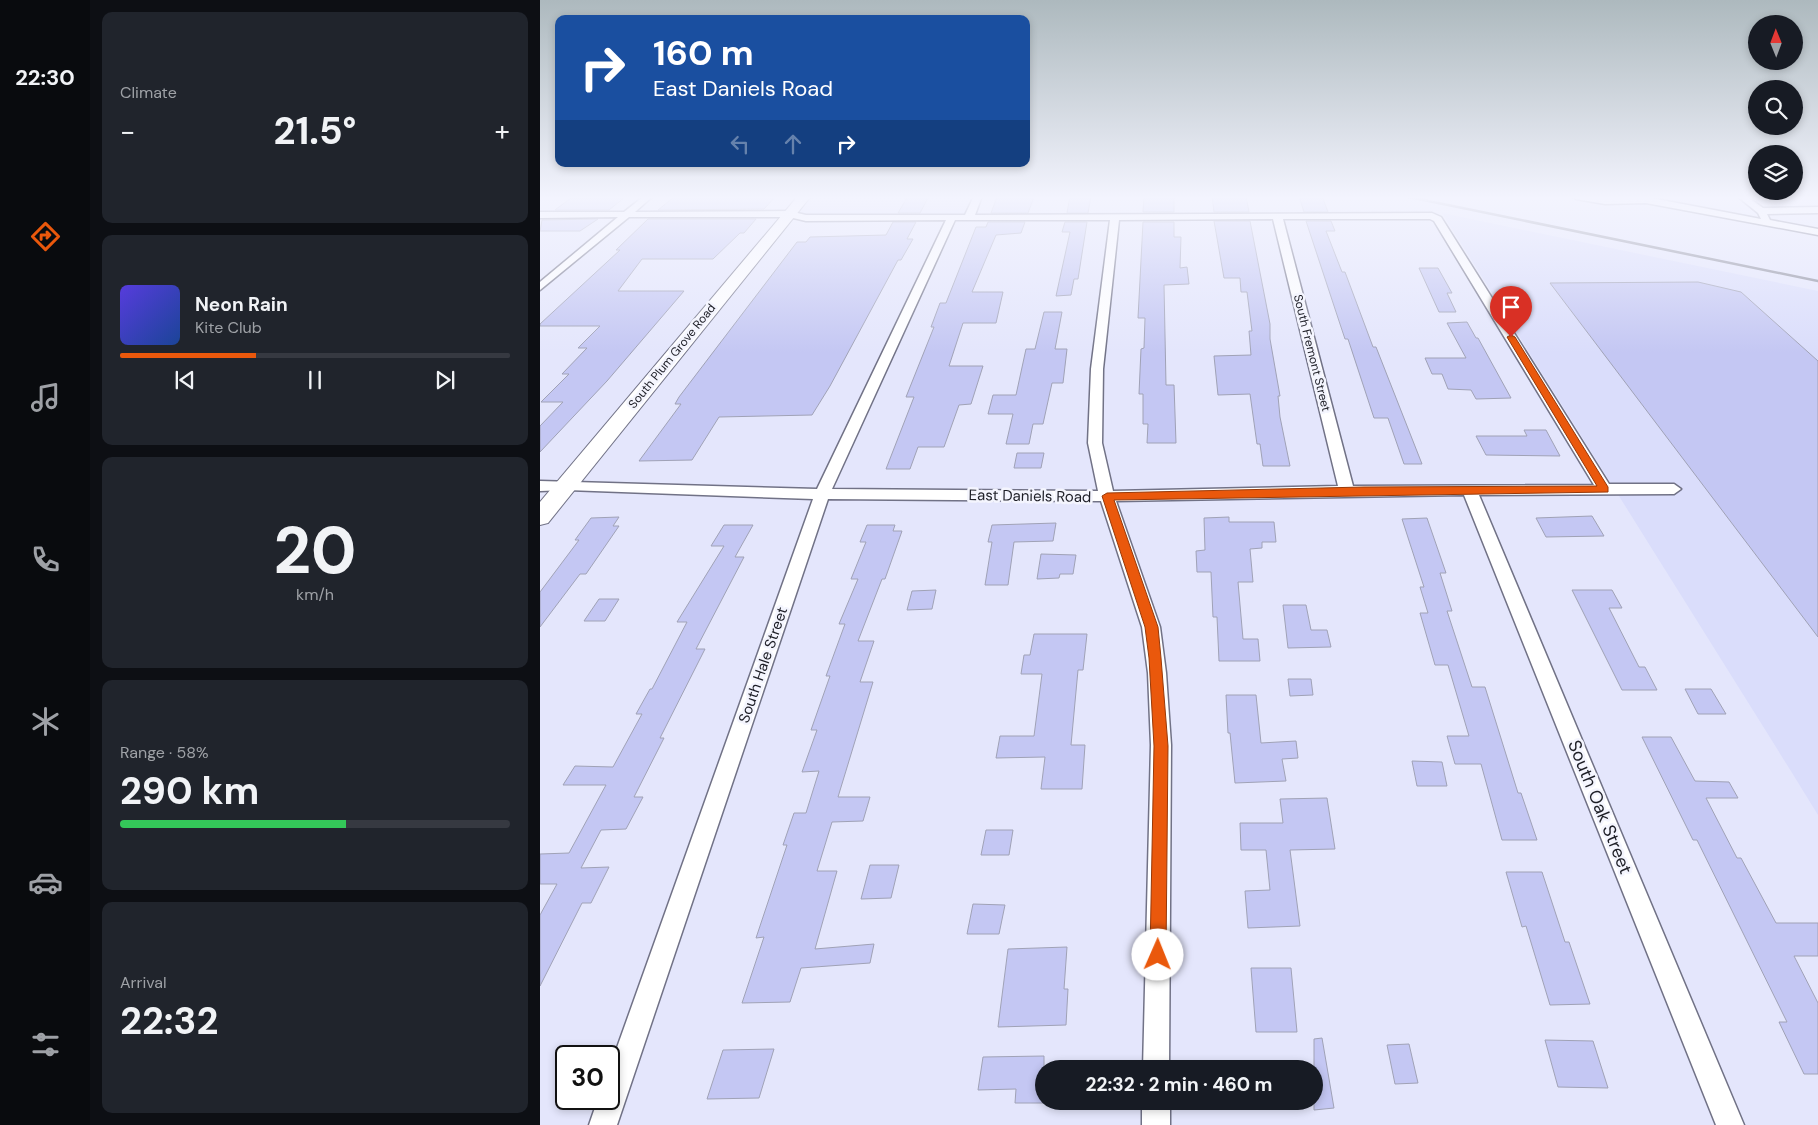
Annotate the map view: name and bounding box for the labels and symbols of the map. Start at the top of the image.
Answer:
north arrow [1748,15,1802,70]
pin [1490,286,1532,337]
street label: South Fremont Street [1290,293,1334,413]
street label: South Plum Grove Road [625,300,719,412]
street label: East Daniels Road [968,485,1092,507]
street label: South Hale Street [734,604,792,726]
street label: South Oak Street [1562,737,1638,877]
position arrow [1131,928,1183,980]
speed limit sign: 30 [555,1045,620,1110]

